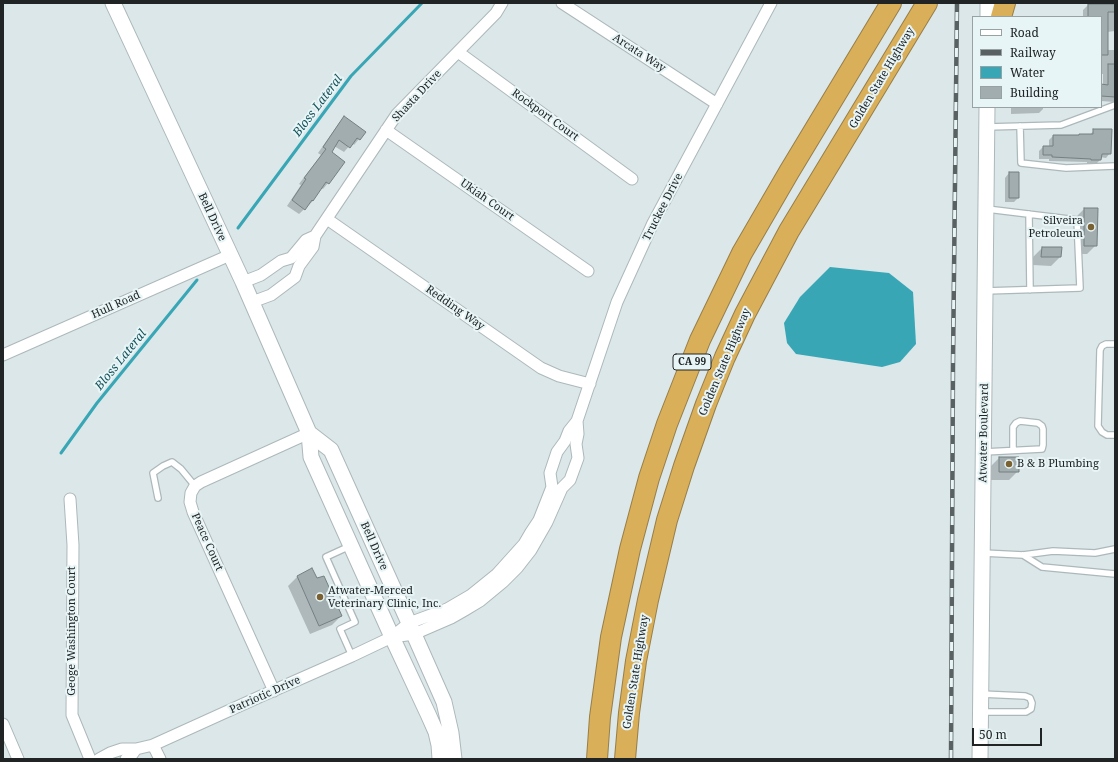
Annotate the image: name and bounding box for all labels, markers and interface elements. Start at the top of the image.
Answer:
legend [972,16,1102,108]
text: Road [1010,24,1039,41]
street label: Golden State Highway [847,25,917,131]
street label: Arcata Way [610,31,668,75]
text: Railway [1010,44,1056,61]
text: Water [1010,64,1045,81]
street label: Shasta Drive [390,67,444,125]
water label: Bloss Lateral [290,72,346,140]
text: Building [1010,84,1058,101]
street label: Rockport Court [509,86,581,144]
street label: Truckee Drive [640,171,686,243]
street label: Ukiah Court [457,177,517,223]
street label: Bell Drive [195,191,229,243]
place label: Silveira Petroleum [1028,214,1083,240]
marker: Silveira Petroleum [1086,222,1096,232]
street label: Redding Way [423,283,487,333]
street label: Hull Road [90,288,142,322]
street label: Golden State Highway [696,306,754,418]
water label: Bloss Lateral [92,327,150,393]
road number: CA 99 [673,354,711,370]
street label: Atwater Boulevard [977,383,991,483]
place label: B & B Plumbing [1017,457,1099,471]
marker: B & B Plumbing [1004,459,1014,469]
street label: Peace Court [188,511,226,573]
street label: Bell Drive [357,520,391,572]
street label: Geoge Washington Court [65,566,79,696]
place label: Atwater-Merced Veterinary Clinic, Inc. [328,584,441,610]
marker: Atwater-Merced Veterinary Clinic, Inc. [315,592,325,602]
street label: Golden State Highway [620,614,652,730]
street label: Patriotic Drive [227,673,303,717]
scale bar [974,720,1044,746]
text: 50 m [979,726,1007,743]

